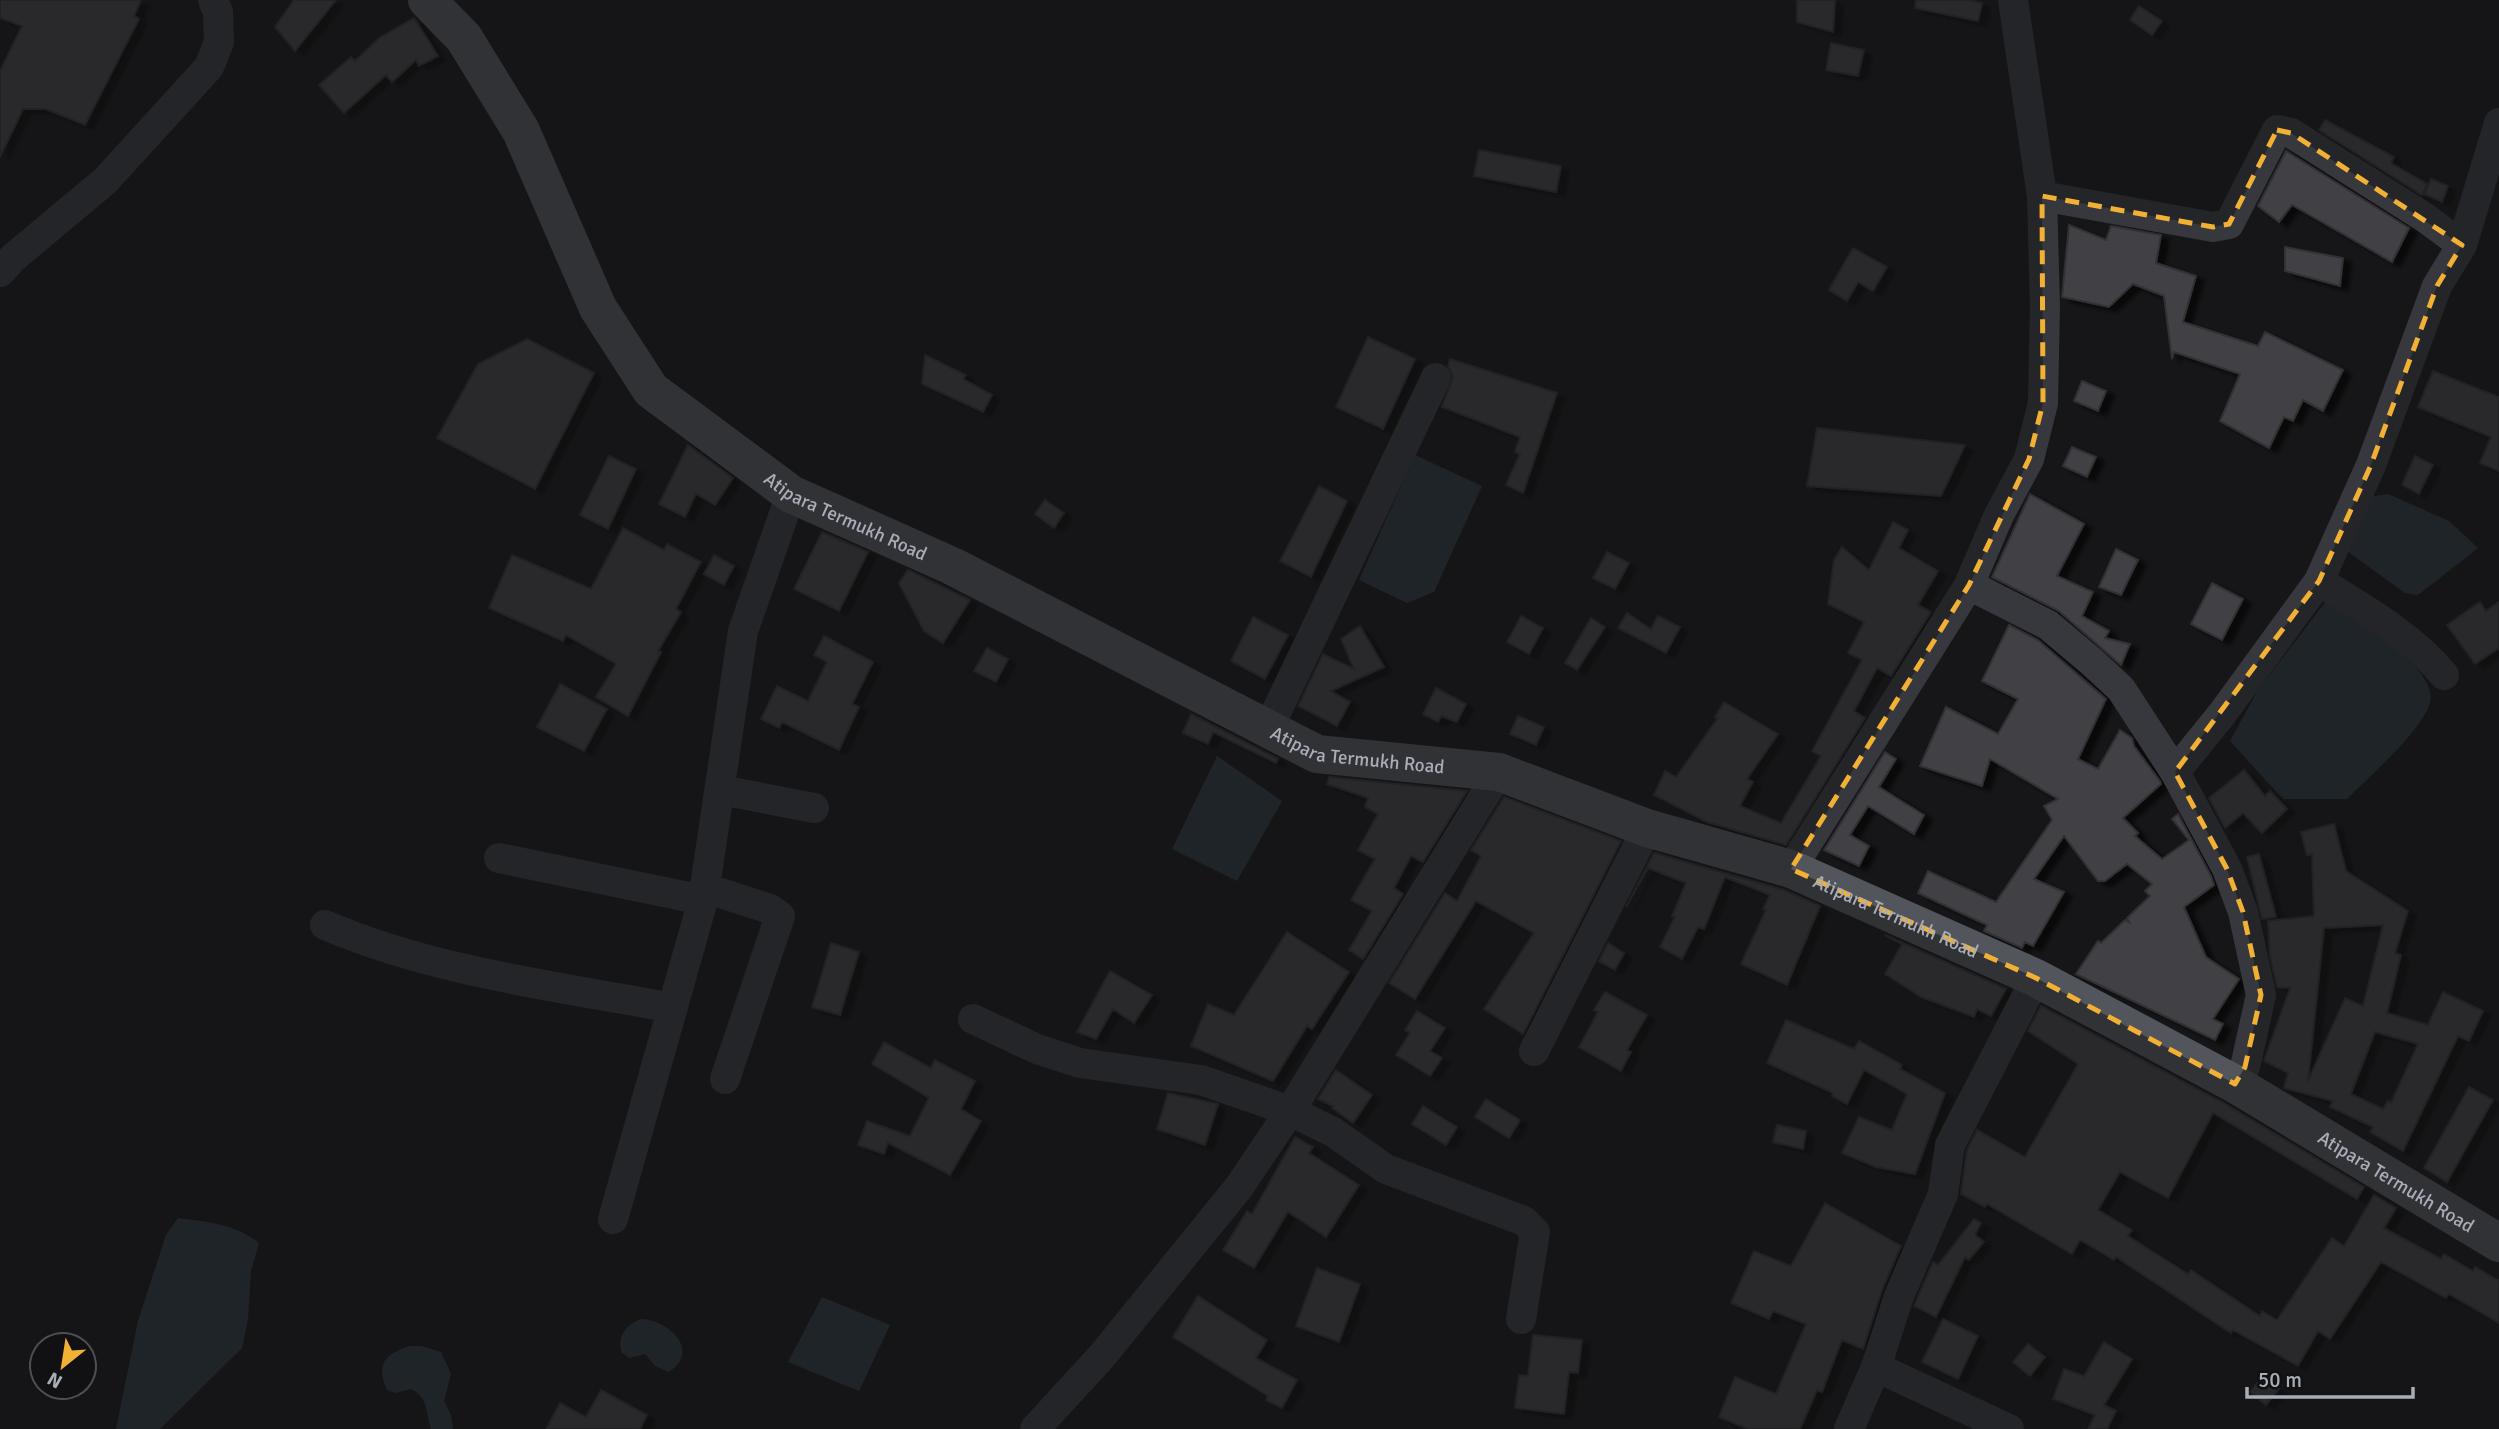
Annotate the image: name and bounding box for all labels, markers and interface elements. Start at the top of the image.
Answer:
street label: Atipara Termukh Road [759,467,931,566]
street label: Atipara Termukh Road [1266,721,1446,780]
street label: Atipara Termukh Road [1809,869,1982,964]
street label: Atipara Termukh Road [2313,1126,2478,1238]
north arrow [28,1331,98,1401]
scale bar [2247,1356,2413,1400]
text: N [43,1366,67,1394]
text: 50 m [2258,1367,2302,1393]

